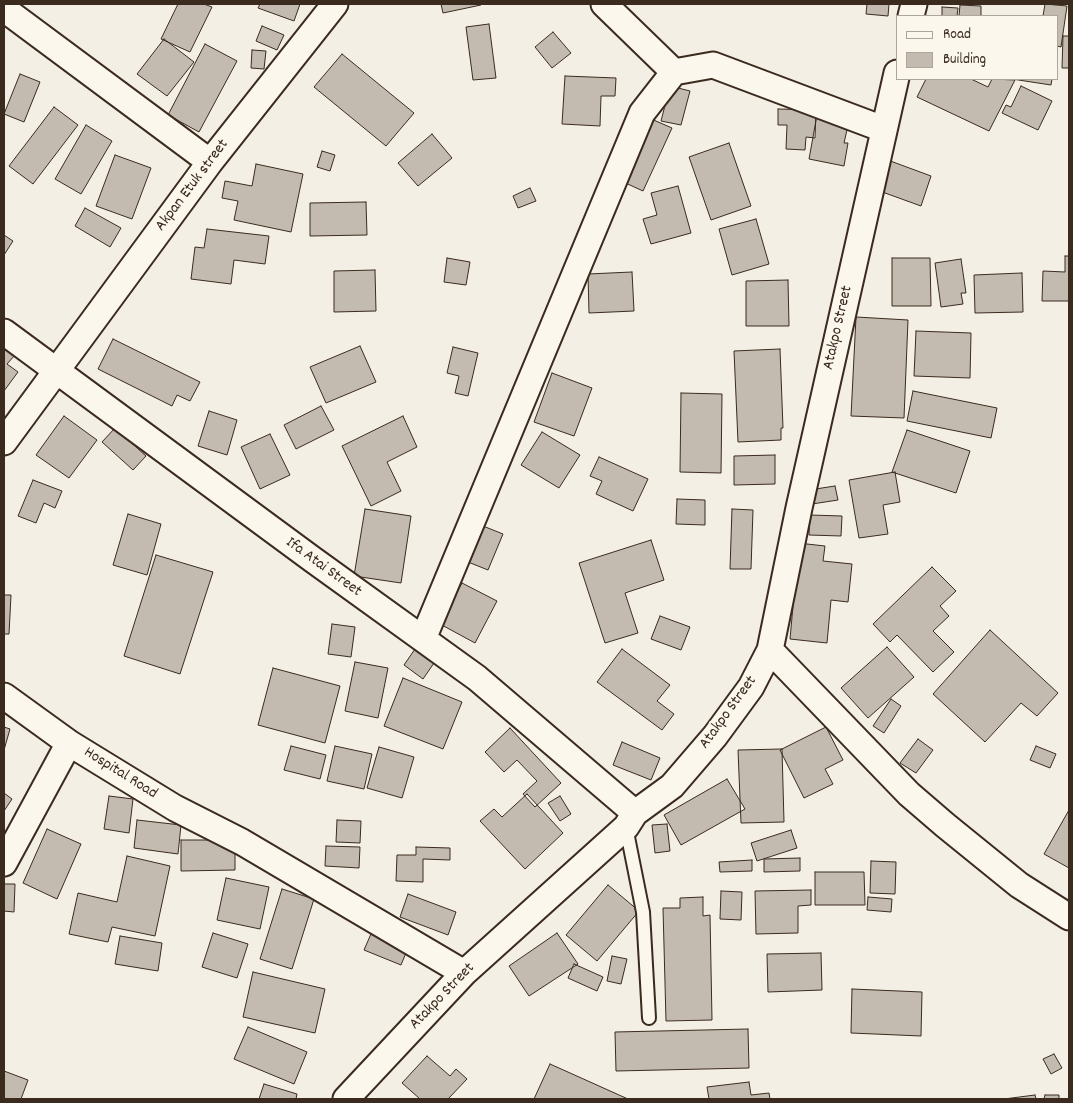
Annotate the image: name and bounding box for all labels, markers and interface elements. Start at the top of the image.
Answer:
legend [896,15,1058,80]
text: Road [943,24,971,46]
text: Building [943,49,986,71]
street label: Akpan Etuk street [152,136,234,236]
street label: Atakpo Street [820,284,858,372]
street label: Ifa Atai Street [281,534,365,602]
street label: Atakpo Street [696,673,762,753]
street label: Hospital Road [80,744,160,804]
street label: Atakpo Street [406,959,480,1035]

